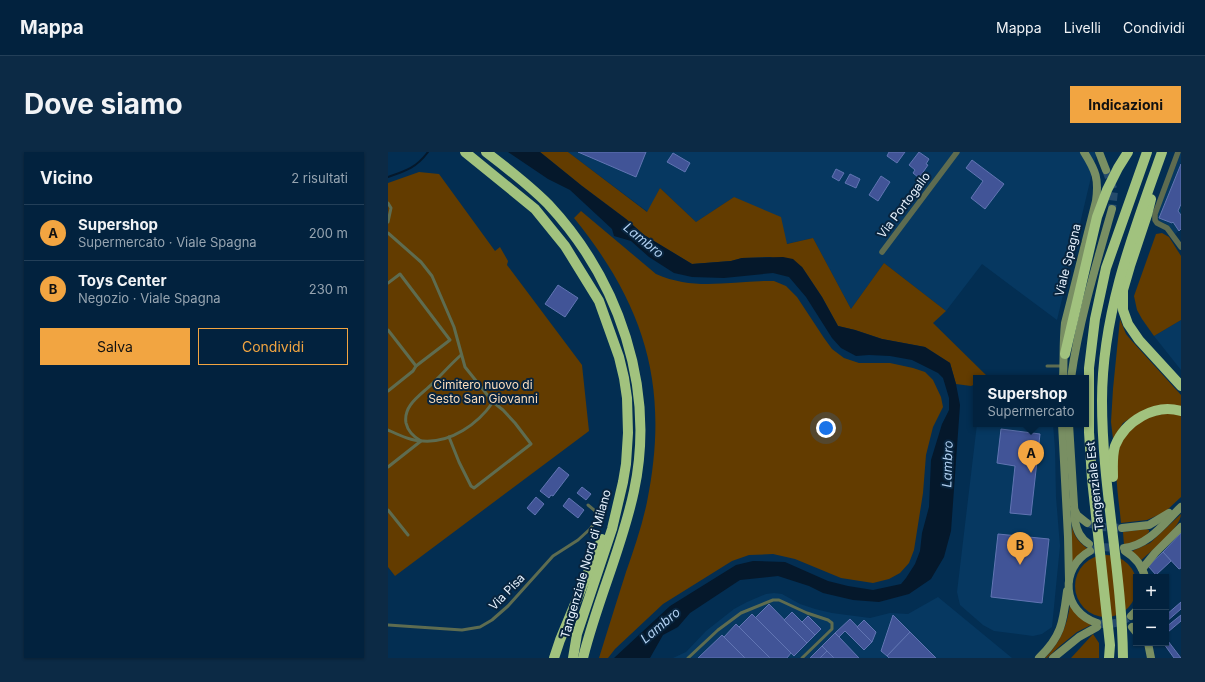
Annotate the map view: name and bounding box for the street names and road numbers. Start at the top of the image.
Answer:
street label: Via Portogallo [874,169,933,241]
street label: Viale Spagna [1051,222,1084,298]
street label: Tangenziale Est [1082,441,1107,531]
street label: Tangenziale Nord di Milano [557,488,614,640]
street label: Via Pisa [486,570,528,613]

